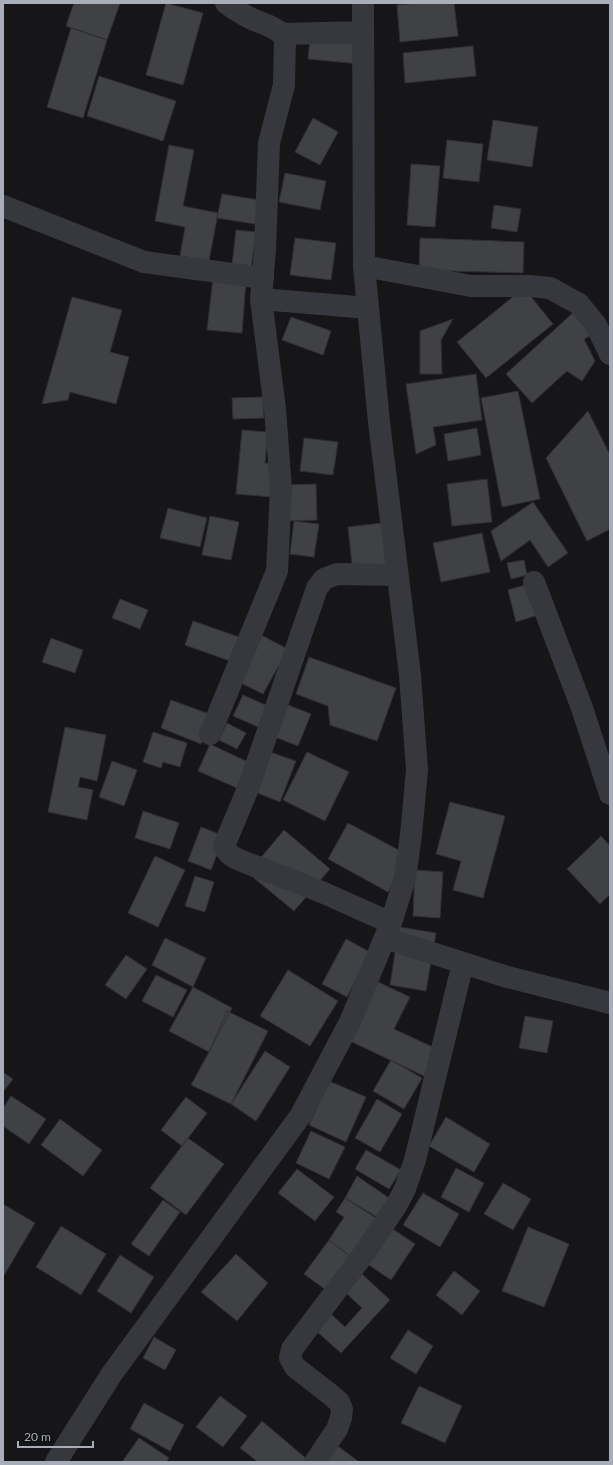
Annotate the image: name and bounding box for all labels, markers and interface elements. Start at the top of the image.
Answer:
scale bar [18,1423,93,1449]
text: 20 m [24,1429,51,1444]

